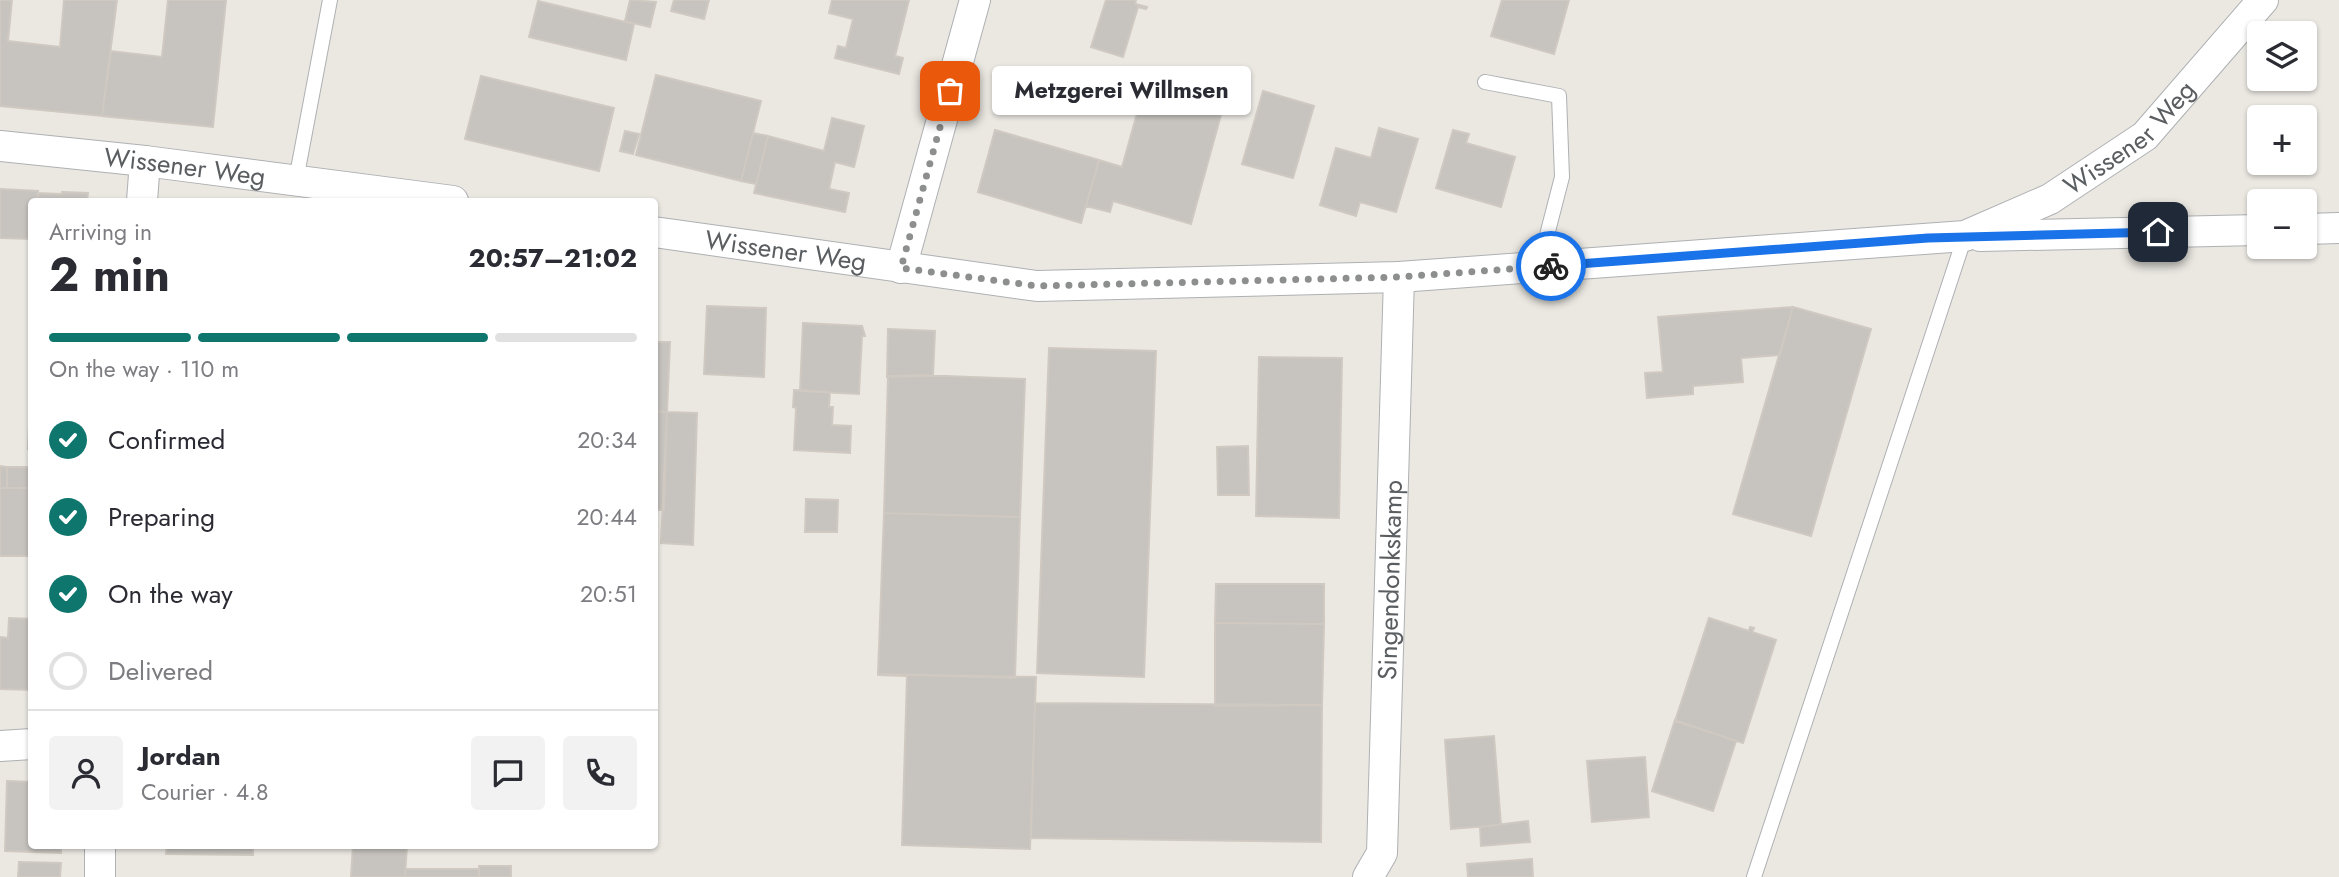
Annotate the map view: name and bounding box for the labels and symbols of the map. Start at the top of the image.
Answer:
pin [920,61,980,121]
callout: Metzgerei Willmsen [992,66,1251,116]
street label: Wissener Weg [2056,72,2204,204]
street label: Wissener Weg [102,138,268,195]
pin [2128,202,2188,262]
street label: Wissener Weg [703,220,869,281]
courier [1516,231,1586,301]
street label: Singendonkskamp [1368,479,1412,681]

